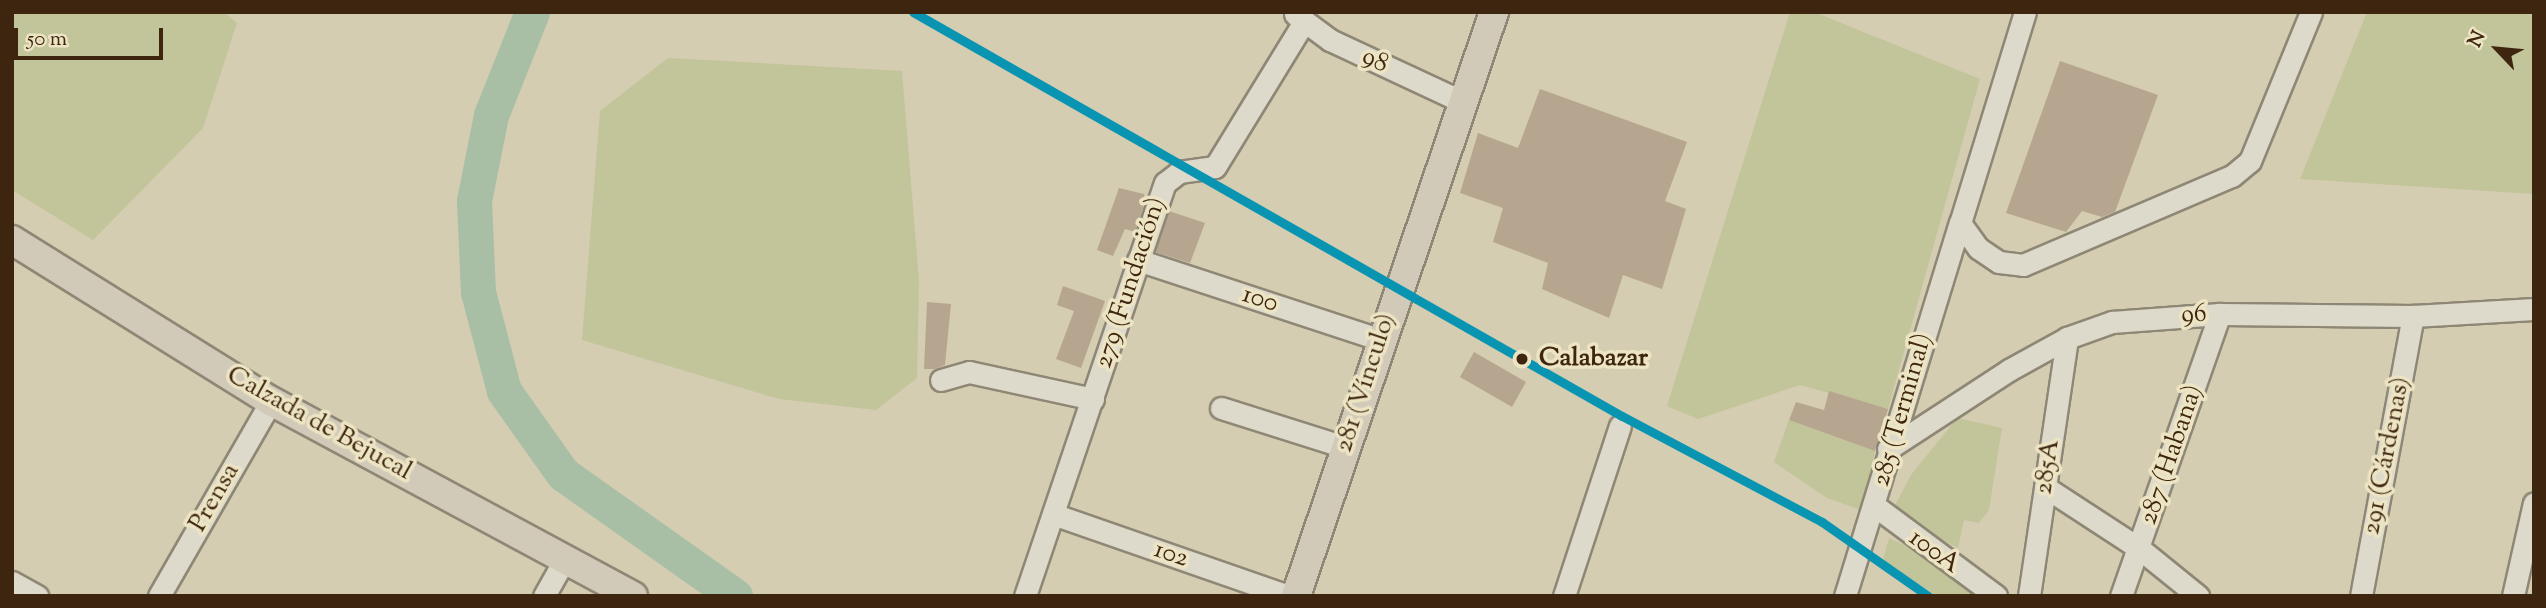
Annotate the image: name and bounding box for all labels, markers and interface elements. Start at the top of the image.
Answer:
scale bar [18,14,166,58]
north arrow [2462,14,2532,84]
text: 50 m [27,25,67,55]
text: N [2462,27,2493,52]
street label: 98 [1357,41,1393,81]
street label: 279 (Fundación) [1089,194,1173,372]
street label: 100 [1238,280,1282,320]
street label: 96 [2181,299,2207,331]
street label: 281 (Vínculo) [1329,310,1403,456]
street label: 285 (Terminal) [1866,330,1940,490]
place label: Calabazar [1539,343,1648,375]
marker: Calabazar [1511,348,1533,370]
street label: Calzada de Bejucal [221,360,417,488]
street label: 291 (Cárdenas) [2356,375,2418,537]
street label: 287 (Habana) [2134,381,2210,529]
street label: 285A [2029,438,2067,496]
street label: Prensa [183,458,247,538]
street label: 100A [1902,523,1966,581]
street label: 102 [1150,535,1192,575]

